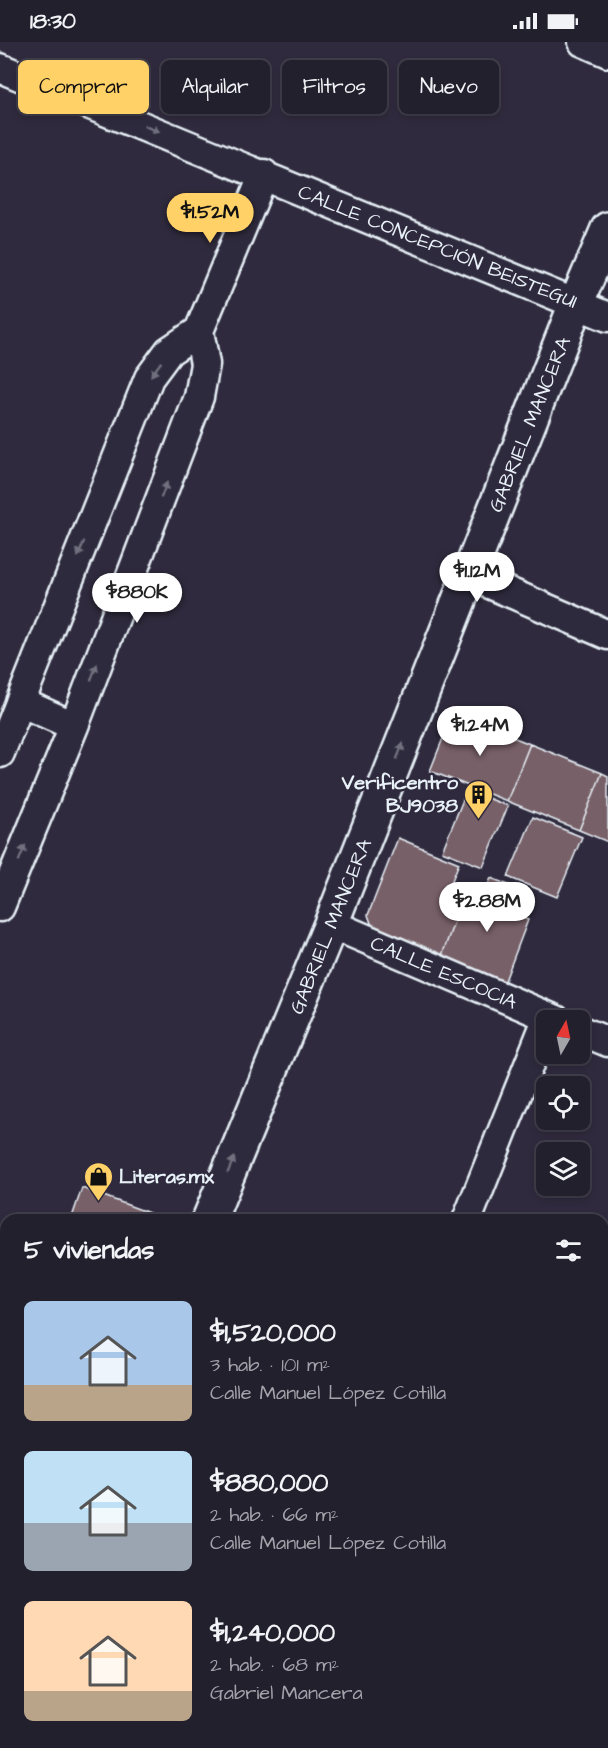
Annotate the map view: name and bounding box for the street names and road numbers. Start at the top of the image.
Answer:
street label: CALLE CONCEPCIÓN BEISTEGUI [294,178,581,316]
street label: GABRIEL MANCERA [482,332,578,516]
street label: GABRIEL MANCERA [283,834,379,1018]
street label: CALLE ESCOCIA [366,929,521,1017]

